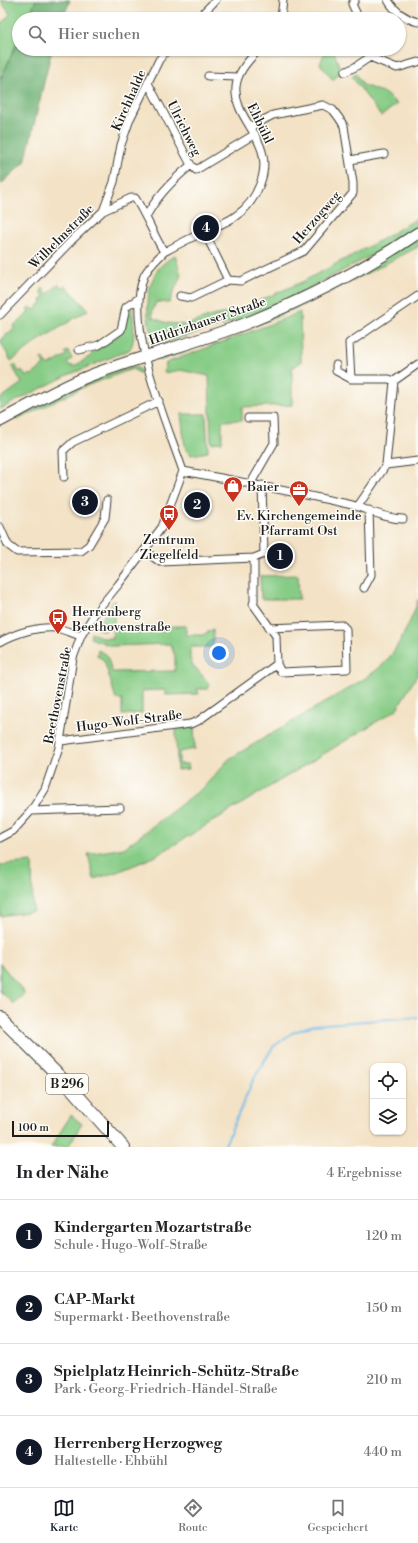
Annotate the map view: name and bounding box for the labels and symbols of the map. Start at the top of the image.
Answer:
street label: Kirchhalde [108,67,150,134]
street label: Ulrichweg [163,98,205,159]
street label: Ehbühl [243,101,277,146]
street label: Herzogweg [289,188,344,247]
street label: Wilhelmstraße [25,201,98,273]
pin: 4 [193,213,219,243]
street label: Hildrizhauser Straße [147,293,268,348]
shop icon: Baier [222,475,244,503]
place label: Baier [246,479,280,495]
office icon: Ev. Kirchengemeinde Pfarramt Ost [288,479,310,507]
pin: 3 [72,487,98,517]
pin: 2 [184,490,210,520]
bus stop icon: Zentrum Ziegelfeld [158,503,180,531]
place label: Ev. Kirchengemeinde Pfarramt Ost [236,508,362,539]
place label: Zentrum Ziegelfeld [140,532,199,563]
pin: 1 [267,541,293,571]
place label: Herrenberg Beethovenstraße [71,604,171,635]
bus stop icon: Herrenberg Beethovenstraße [47,607,69,635]
your location [209,643,229,663]
street label: Beethovenstraße [41,645,75,746]
street label: Hugo-Wolf-Straße [75,707,183,735]
road number: B 296 [46,1074,88,1094]
scale bar [12,1119,109,1138]

